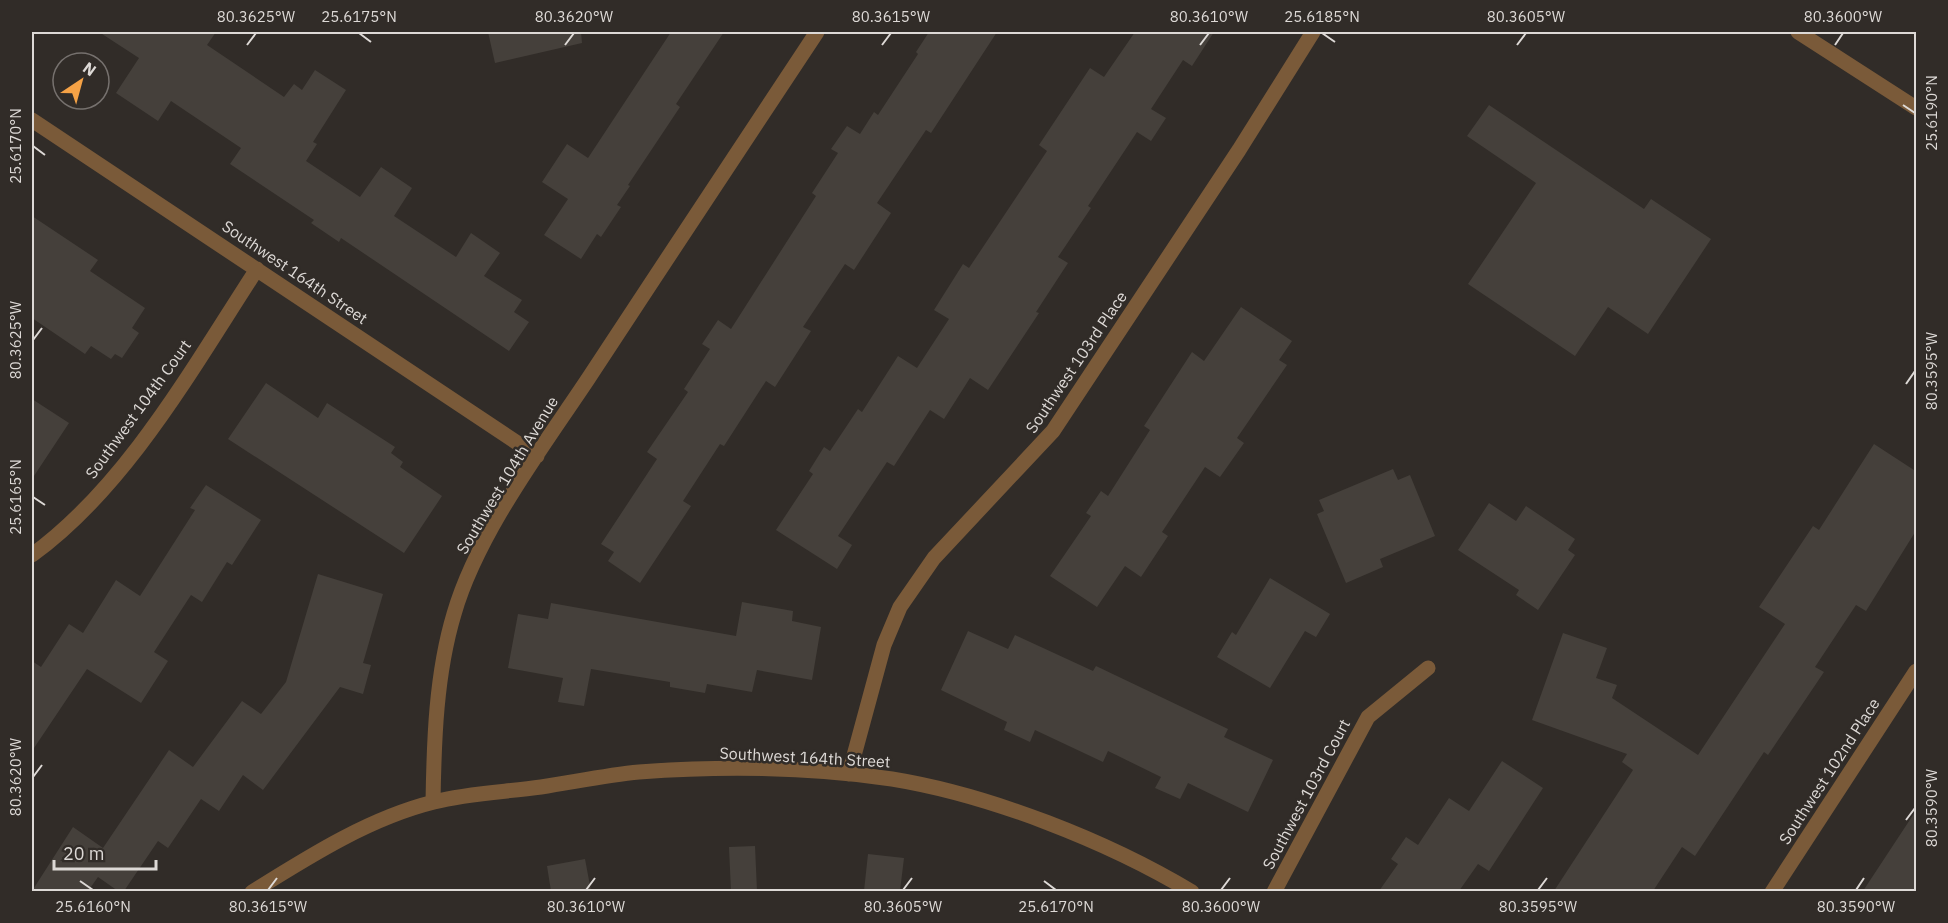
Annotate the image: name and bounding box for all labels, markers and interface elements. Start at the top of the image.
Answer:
text: 80.3625°W [217,7,296,26]
text: 25.6175°N [321,7,397,26]
text: 80.3620°W [535,7,614,26]
text: 80.3615°W [852,7,931,26]
text: 80.3610°W [1170,7,1249,26]
text: 25.6185°N [1284,7,1360,26]
text: 80.3605°W [1487,7,1566,26]
text: 80.3600°W [1804,7,1883,26]
north arrow [51,51,111,111]
text: N [79,57,100,80]
text: 25.6190°N [1922,75,1941,151]
text: 25.6170°N [6,108,25,184]
street label: Southwest 164th Street [218,216,372,328]
street label: Southwest 103rd Place [1021,287,1131,437]
text: 80.3625°W [6,300,25,379]
text: 80.3595°W [1922,331,1941,410]
street label: Southwest 104th Court [81,336,195,482]
street label: Southwest 104th Avenue [452,392,562,558]
text: 25.6165°N [6,459,25,535]
street label: Southwest 102nd Place [1774,694,1884,848]
street label: Southwest 103rd Court [1258,715,1354,873]
text: 80.3620°W [6,737,25,816]
street label: Southwest 164th Street [719,743,891,771]
text: 80.3590°W [1922,768,1941,847]
scale bar [54,833,156,871]
text: 20 m [63,842,105,865]
text: 25.6160°N [55,897,131,916]
text: 80.3615°W [229,897,308,916]
text: 80.3610°W [547,897,626,916]
text: 80.3605°W [864,897,943,916]
text: 25.6170°N [1018,897,1094,916]
text: 80.3600°W [1182,897,1261,916]
text: 80.3595°W [1499,897,1578,916]
text: 80.3590°W [1817,897,1896,916]

